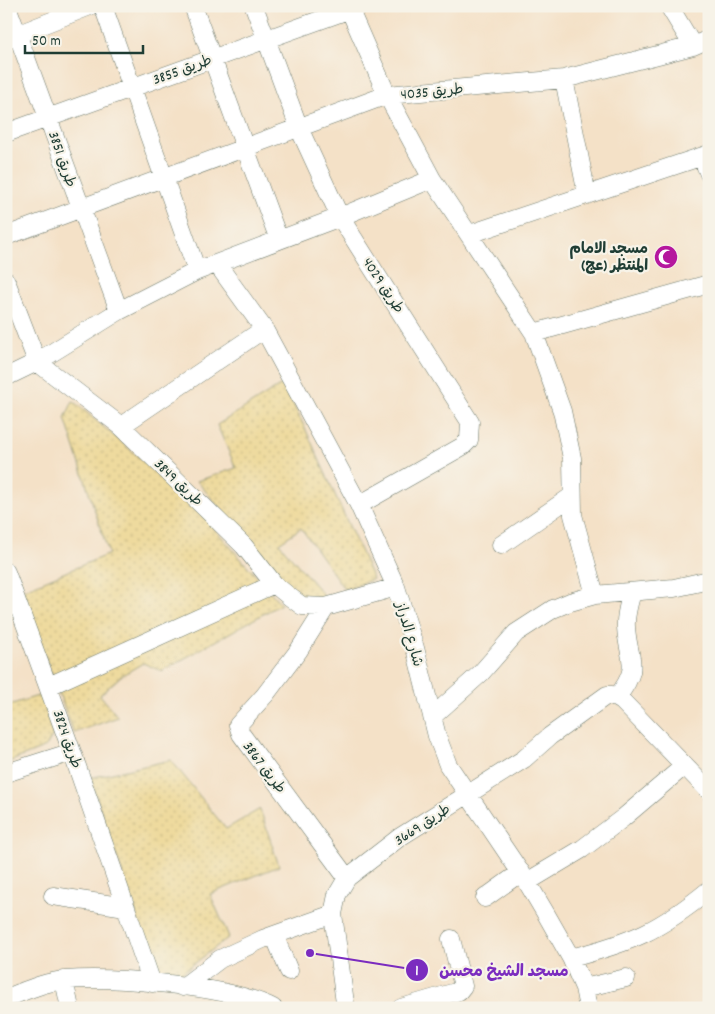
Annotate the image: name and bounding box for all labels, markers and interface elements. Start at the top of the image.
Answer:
scale bar [25,22,142,54]
text: 50 m [32,31,61,53]
street label: طريق 3855 [150,50,215,92]
street label: طريق 4035 [400,79,464,107]
street label: طريق 3851 [41,129,81,191]
place label: مسجد الامام المنتظر (عج) [570,239,648,278]
mosque icon: مسجد الامام المنتظر (عج) [653,244,679,270]
street label: طريق 4029 [356,254,409,318]
street label: طريق 3849 [148,454,207,512]
street label: شارع الدراز [388,599,428,670]
street label: طريق 3824 [46,708,86,772]
street label: طريق 3867 [236,737,290,799]
street label: طريق 3669 [391,799,456,852]
callout: مسجد الشيخ محسن [405,954,579,985]
text: 1 [415,961,419,983]
text: مسجد الشيخ محسن [439,961,569,984]

